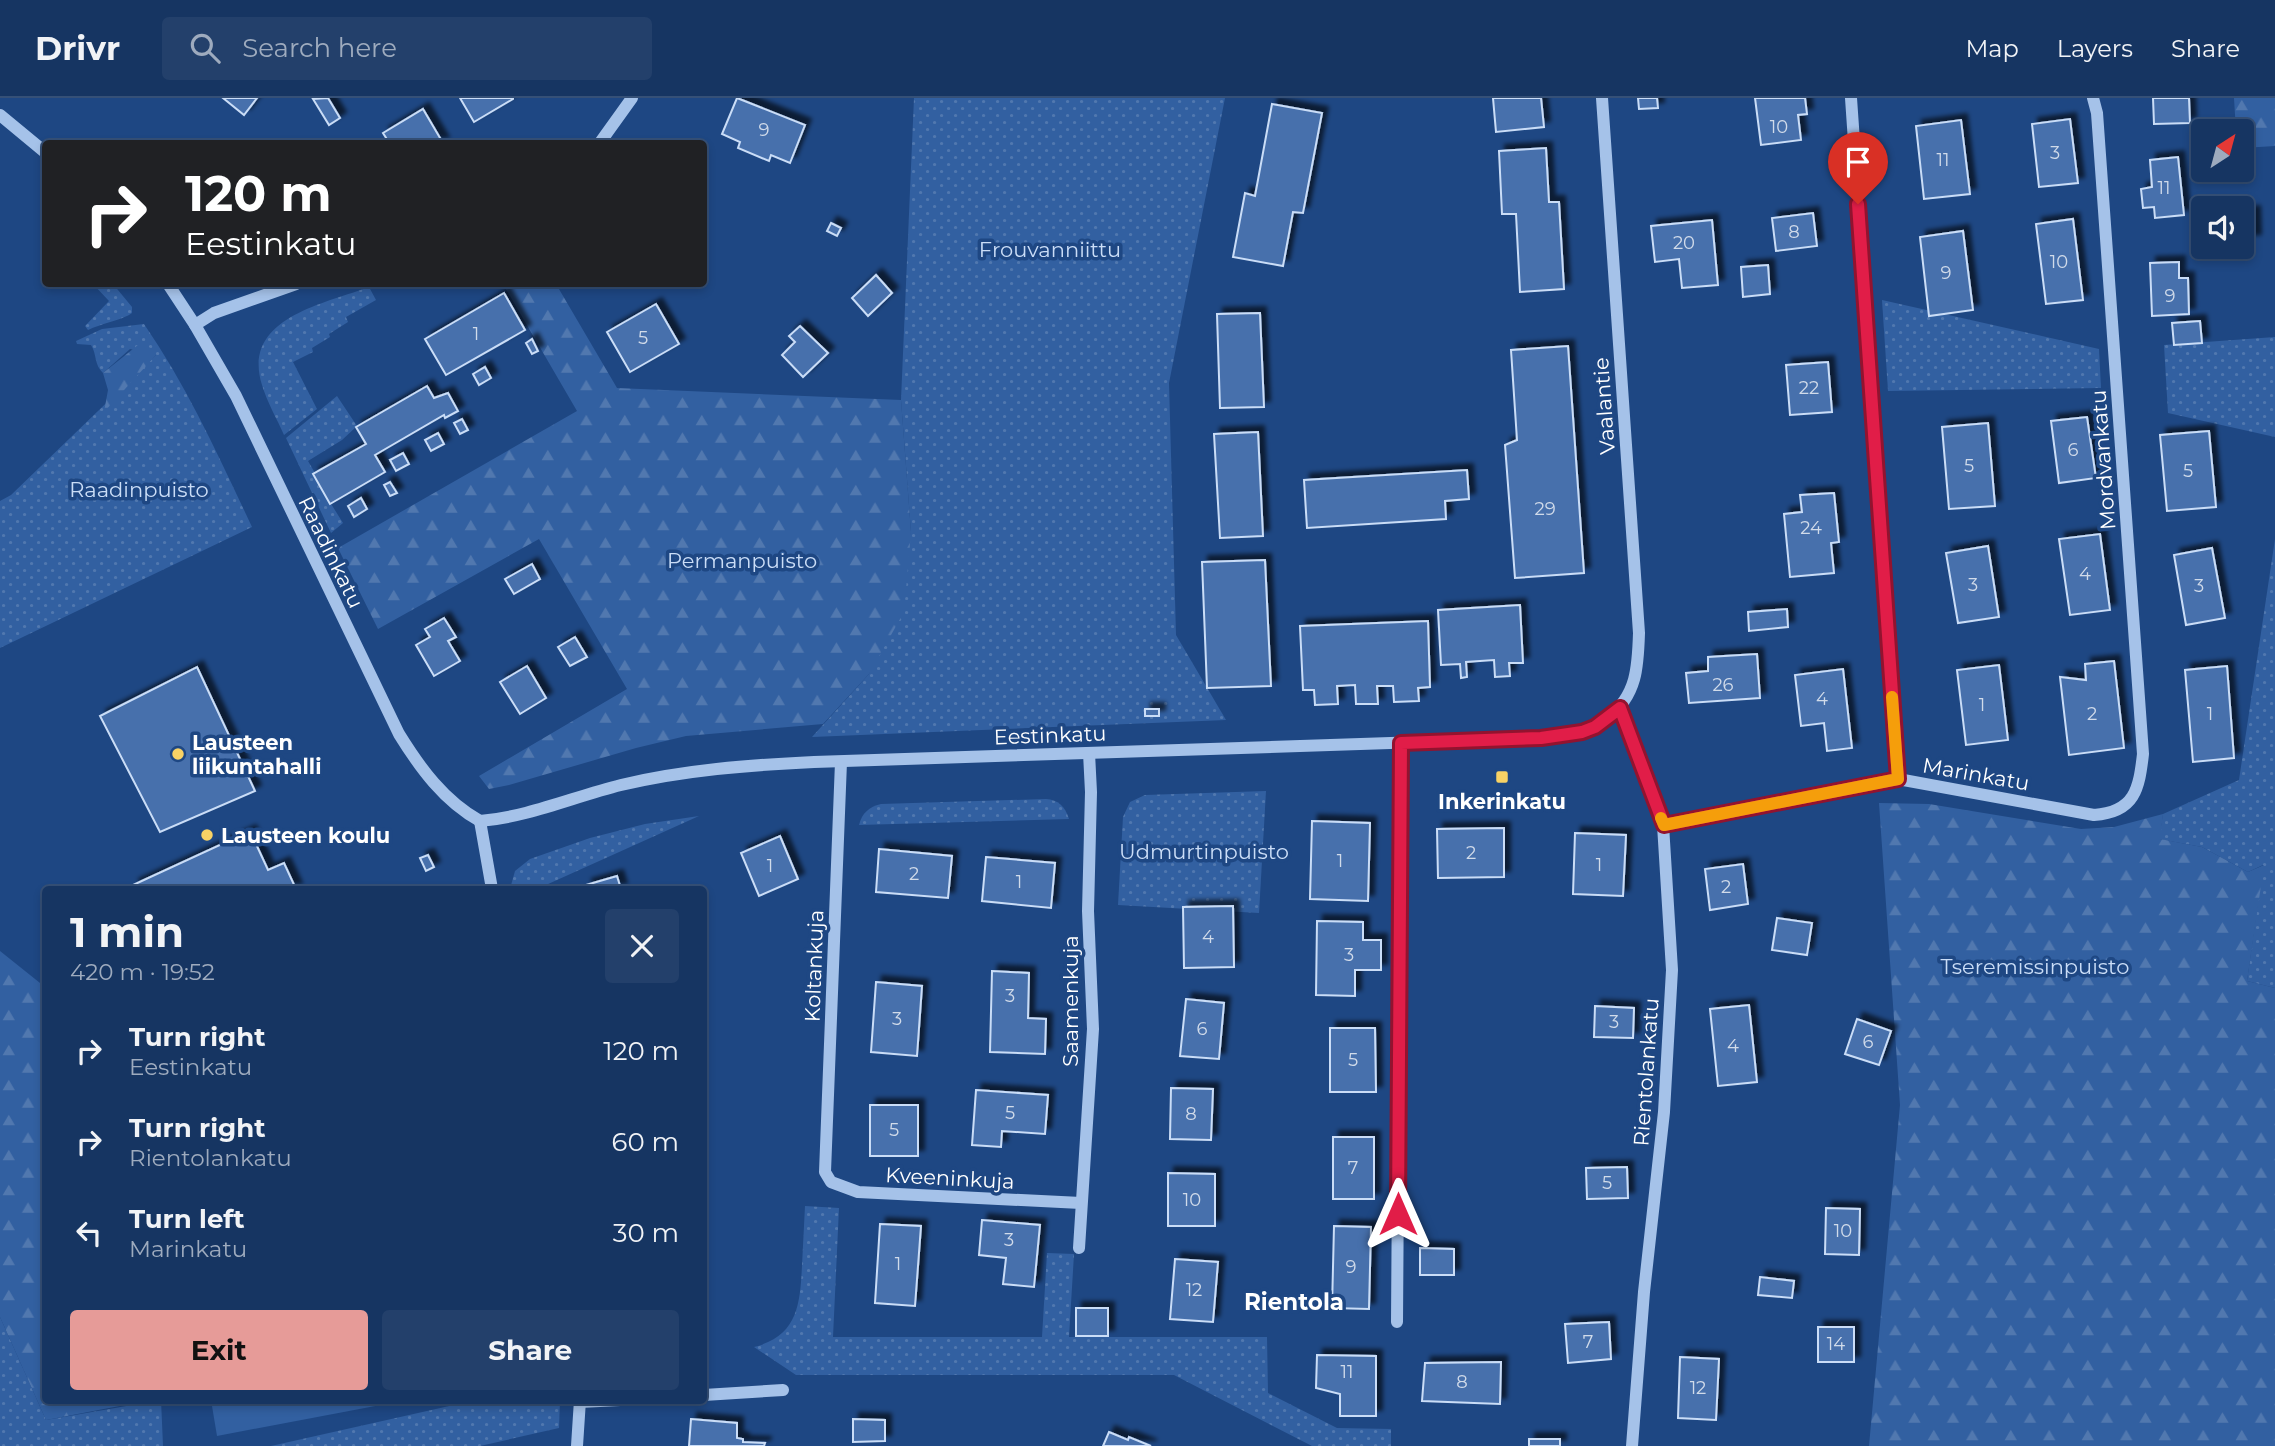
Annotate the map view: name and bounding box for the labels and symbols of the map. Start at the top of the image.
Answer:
house number: 10 [1770,116,1788,138]
house number: 9 [759,119,770,141]
north arrow [2191,119,2254,182]
pin [1828,132,1888,204]
house number: 3 [2050,142,2060,164]
house number: 11 [1937,149,1950,171]
house number: 11 [2158,177,2171,199]
house number: 8 [1788,221,1800,243]
house number: 20 [1673,232,1695,254]
park label: Frouvanniittu [979,237,1121,262]
house number: 10 [2050,251,2068,273]
house number: 9 [1941,262,1952,284]
house number: 9 [2165,285,2176,307]
house number: 1 [473,323,479,345]
house number: 5 [638,327,648,349]
street label: Vaalantie [1588,357,1620,455]
house number: 22 [1799,377,1819,399]
street label: Mordvankatu [2086,389,2120,531]
house number: 6 [2068,439,2079,461]
house number: 5 [1964,455,1974,477]
house number: 5 [2183,460,2193,482]
park label: Raadinpuisto [69,477,209,502]
street label: Raadinkatu [293,492,369,612]
house number: 29 [1534,498,1556,520]
house number: 24 [1800,517,1822,539]
park label: Permanpuisto [667,548,817,573]
house number: 4 [2079,563,2091,585]
house number: 3 [1968,574,1978,596]
house number: 3 [2194,575,2204,597]
house number: 26 [1712,674,1734,696]
house number: 4 [1816,688,1828,710]
house number: 1 [1979,694,1985,716]
house number: 2 [2087,703,2097,725]
house number: 1 [2207,703,2213,725]
street label: Eestinkatu [993,721,1107,749]
place label: Lausteen liikuntahalli [192,730,322,779]
marker: Lausteen liikuntahalli [170,746,186,762]
street label: Marinkatu [1921,752,2031,796]
marker: Inkerinkatu [1494,769,1510,785]
place label: Inkerinkatu [1438,789,1566,814]
place label: Lausteen koulu [221,823,390,848]
marker: Lausteen koulu [199,827,215,843]
park label: Udmurtinpuisto [1119,839,1289,864]
house number: 2 [1466,842,1476,864]
house number: 1 [1337,850,1343,872]
house number: 1 [1596,854,1602,876]
house number: 1 [767,855,773,877]
house number: 2 [909,863,919,885]
house number: 1 [1016,871,1022,893]
house number: 2 [1721,876,1731,898]
street label: Koltankuja [800,909,828,1023]
house number: 4 [1202,926,1214,948]
street label: Saamenkuja [1058,935,1083,1067]
house number: 3 [1344,944,1354,966]
park label: Tseremissinpuisto [1941,954,2129,979]
house number: 3 [1005,985,1015,1007]
street label: Rientolankatu [1628,997,1664,1147]
house number: 3 [892,1008,902,1030]
house number: 3 [1609,1011,1619,1033]
house number: 6 [1197,1018,1208,1040]
house number: 6 [1863,1031,1874,1053]
house number: 4 [1727,1035,1739,1057]
house number: 5 [1348,1049,1358,1071]
house number: 5 [1005,1102,1015,1124]
house number: 8 [1185,1103,1197,1125]
house number: 5 [889,1119,899,1141]
house number: 7 [1348,1157,1358,1179]
street label: Kveeninkuja [885,1162,1015,1194]
house number: 5 [1602,1172,1612,1194]
position arrow [1361,1177,1435,1251]
house number: 10 [1183,1189,1201,1211]
house number: 10 [1834,1220,1852,1242]
house number: 3 [1004,1229,1014,1251]
house number: 1 [895,1253,901,1275]
house number: 9 [1346,1256,1357,1278]
house number: 12 [1186,1279,1202,1301]
district label: Rientola [1244,1288,1344,1316]
house number: 7 [1583,1331,1593,1353]
house number: 14 [1827,1333,1845,1355]
house number: 11 [1341,1361,1354,1383]
house number: 8 [1456,1371,1468,1393]
house number: 12 [1690,1377,1706,1399]

